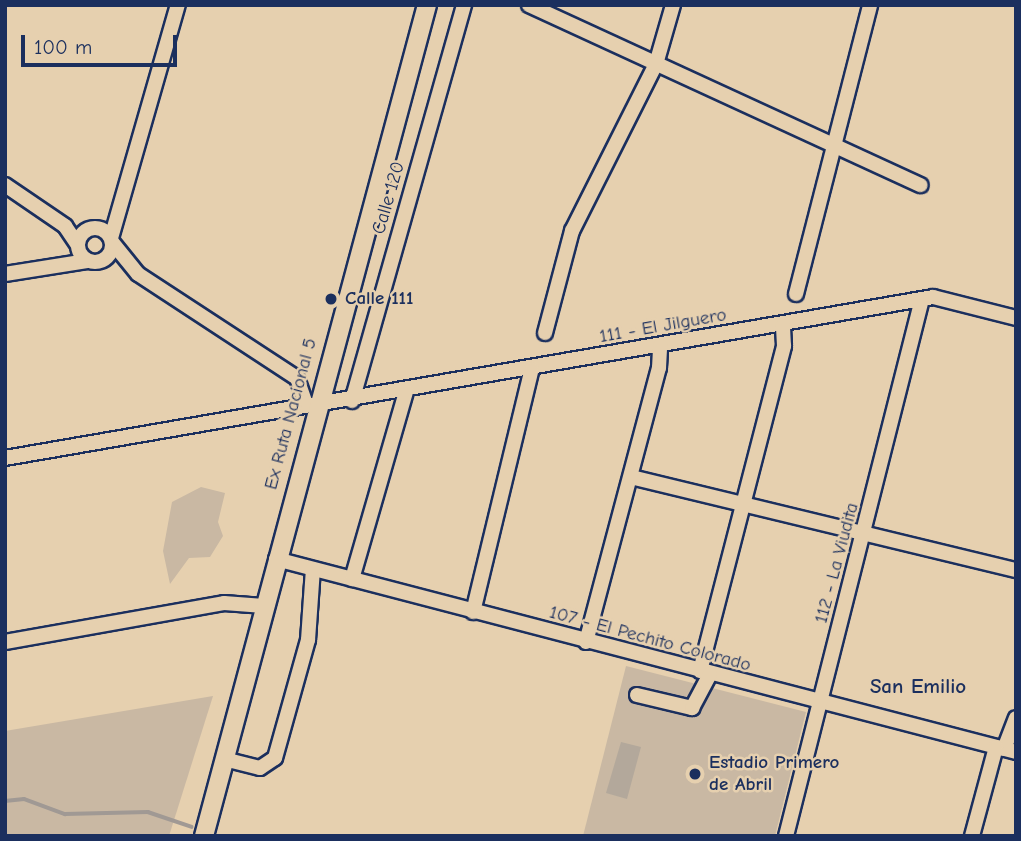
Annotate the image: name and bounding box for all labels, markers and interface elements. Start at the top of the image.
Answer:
scale bar [24,21,180,65]
text: 100 m [34,35,92,59]
street label: Calle 120 [368,159,410,237]
place label: Calle 111 [345,288,414,310]
marker: Calle 111 [323,291,339,307]
street label: 111 - El Jilguero [598,304,728,348]
street label: Ex Ruta Nacional 5 [260,336,322,492]
street label: 112 - La Viudita [810,500,864,626]
street label: 107 - El Pechito Colorado [547,601,753,677]
district label: San Emilio [870,673,966,699]
place label: Estadio Primero de Abril [709,752,839,796]
marker: Estadio Primero de Abril [687,766,703,782]

